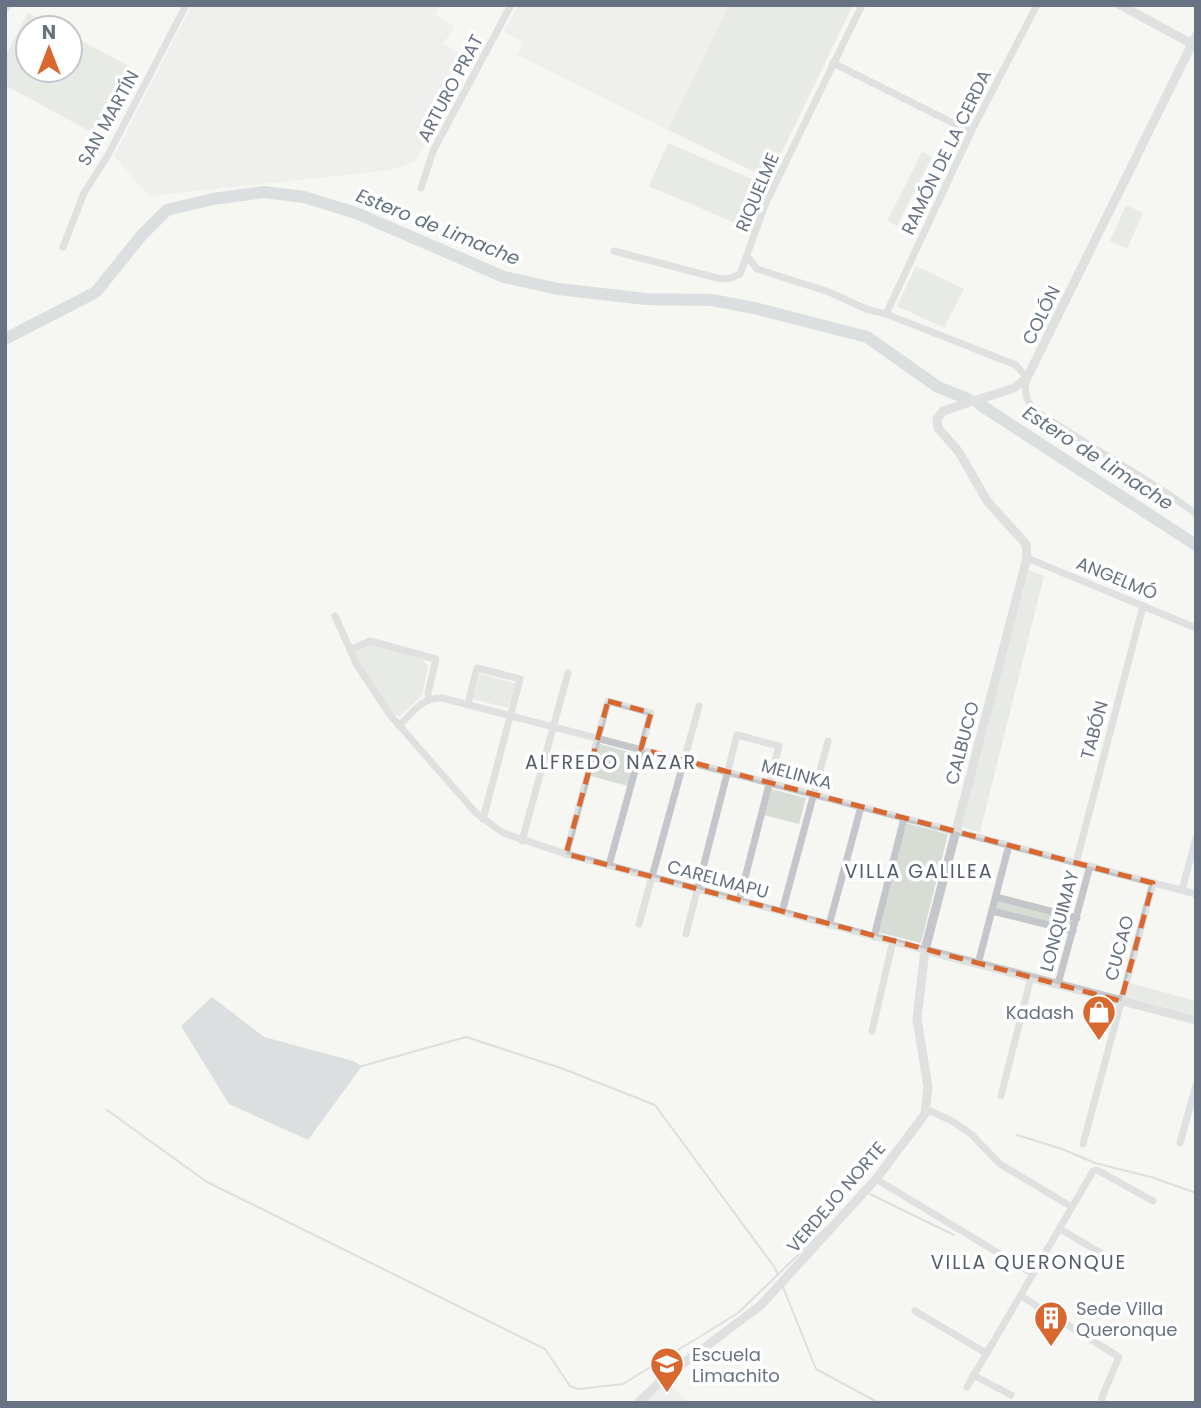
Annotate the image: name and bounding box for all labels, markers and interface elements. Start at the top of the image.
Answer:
north arrow [14,14,84,84]
text: N [42,19,56,46]
street label: ARTURO PRAT [411,30,489,146]
street label: RAMÓN DE LA CERDA [895,65,997,239]
street label: SAN MARTÍN [71,66,145,170]
street label: RIQUELME [729,149,785,235]
water label: Estero de Limache [352,182,524,272]
street label: COLÓN [1016,281,1066,349]
water label: Estero de Limache [1018,399,1179,517]
street label: ANGELMÓ [1073,550,1161,606]
street label: TABÓN [1074,698,1114,762]
street label: CALBUCO [939,699,985,787]
district label: ALFREDO NAZAR [525,749,697,776]
street label: MELINKA [759,753,835,795]
street label: CARELMAPU [664,853,772,905]
district label: VILLA GALILEA [844,858,994,885]
street label: LONQUIMAY [1034,867,1085,974]
street label: CUCAO [1098,913,1140,983]
shop icon: Kadash [1080,993,1118,1042]
place label: Kadash [1006,1000,1074,1025]
street label: VERDEJO NORTE [781,1136,891,1258]
district label: VILLA QUERONQUE [931,1249,1127,1276]
place label: Sede Villa Queronque [1076,1296,1177,1342]
building icon: Sede Villa Queronque [1032,1299,1070,1348]
place label: Escuela Limachito [692,1342,780,1388]
school or university icon: Escuela Limachito [648,1345,686,1394]

